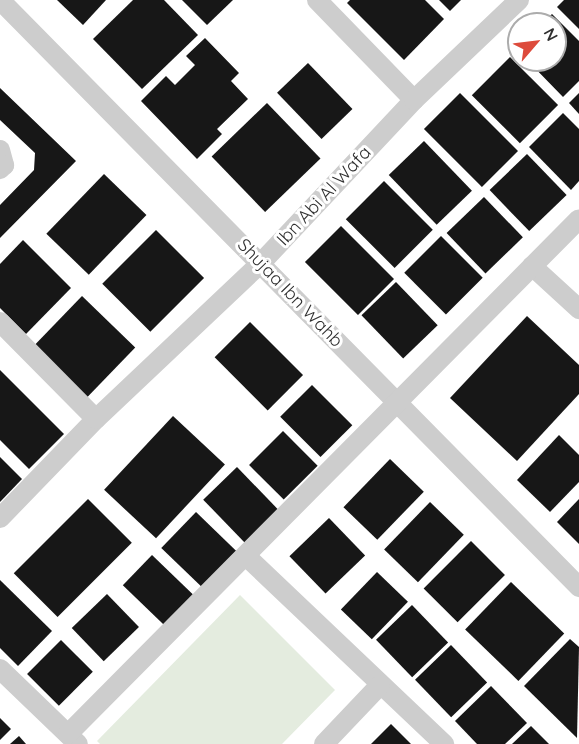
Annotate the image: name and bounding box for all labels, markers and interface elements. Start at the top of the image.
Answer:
north arrow [507,12,567,72]
text: N [540,25,563,44]
street label: Ibn Abi Al Wafa [272,142,376,250]
street label: Shujaa Ibn Wahb [233,234,347,352]

